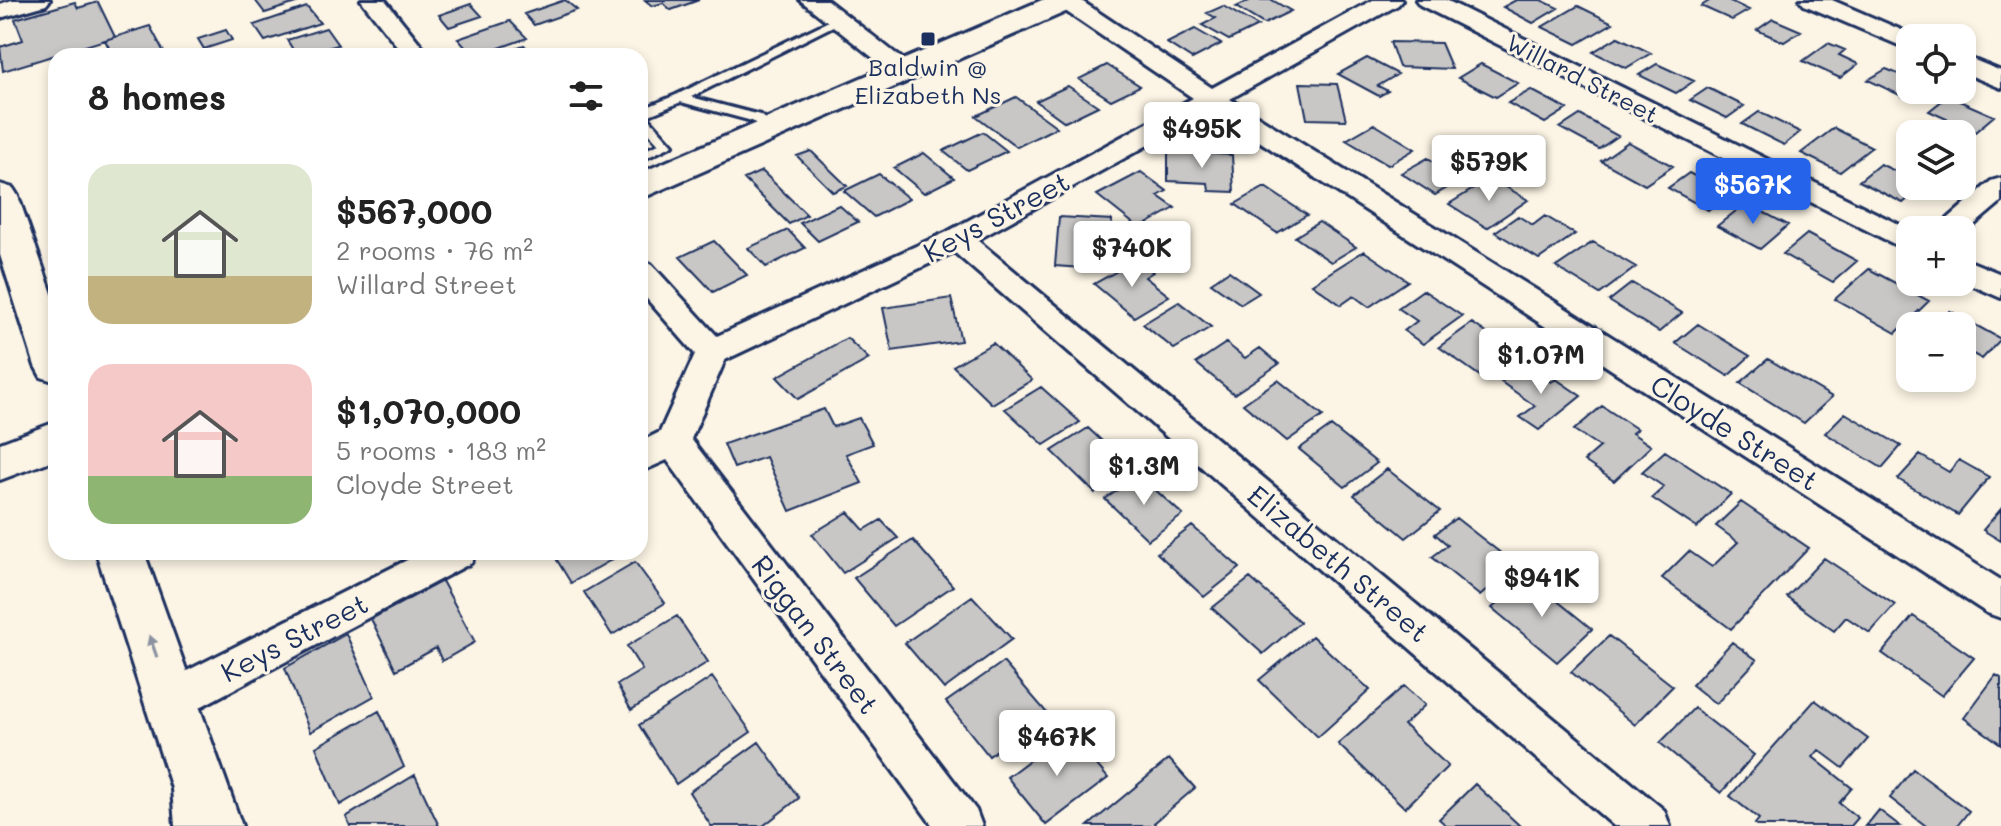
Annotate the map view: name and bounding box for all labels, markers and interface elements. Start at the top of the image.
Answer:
map controls [1896,24,1976,392]
button: locate [1896,24,1976,104]
street label: Willard Street [1502,26,1664,130]
marker: Baldwin @ Elizabeth Ns [919,30,937,48]
place label: Baldwin @ Elizabeth Ns [855,51,1001,110]
text: 8 homes [88,74,226,119]
icon: filters [564,74,608,118]
pin: $495K [1146,102,1258,170]
text: $495K [1162,111,1242,145]
button: layers [1896,120,1976,200]
pin: $579K [1433,135,1545,203]
text: $579K [1450,144,1528,178]
pin: $567K [1697,158,1809,226]
street label: Keys Street [917,162,1075,270]
text: $567K [1714,167,1792,201]
text: $567,000 [336,188,492,233]
icon: home [152,196,248,292]
button: + [1896,216,1976,296]
pin: $740K [1076,221,1188,289]
text: $740K [1092,230,1172,264]
text: 2 rooms · 76 m² [336,233,533,267]
text: Willard Street [336,267,517,301]
button: − [1896,312,1976,392]
pin: $1.07M [1476,328,1606,396]
text: $1.07M [1497,337,1585,371]
street label: Cloyde Street [1644,366,1826,498]
text: $1,070,000 [336,388,521,433]
icon: home [152,396,248,492]
text: 5 rooms · 183 m² [336,433,546,467]
pin: $1.3M [1088,439,1200,507]
text: $1.3M [1108,448,1180,482]
text: Cloyde Street [336,467,514,501]
street label: Elizabeth Street [1241,477,1437,649]
street label: Riggan Street [744,547,888,721]
pin: $941K [1486,551,1598,619]
text: $941K [1504,560,1580,594]
street label: Keys Street [214,584,374,690]
one-way arrow [147,633,159,657]
pin: $467K [1001,710,1113,778]
text: $467K [1017,719,1097,753]

